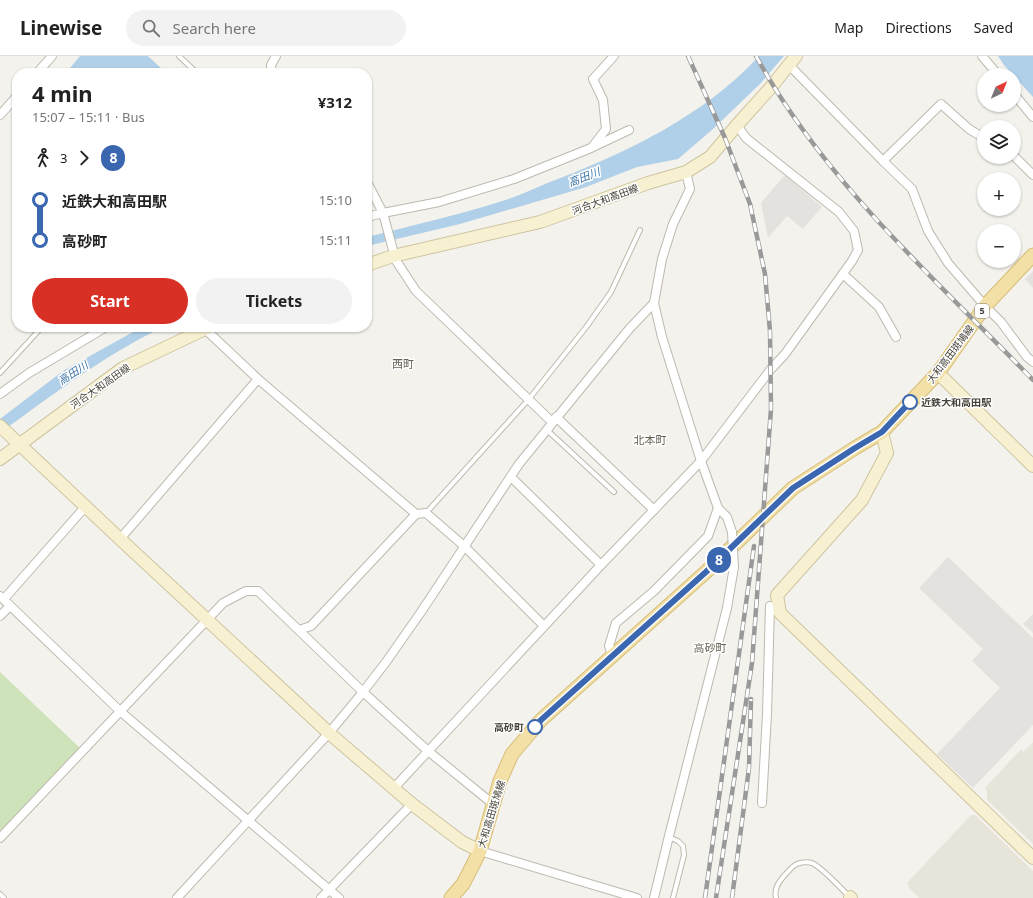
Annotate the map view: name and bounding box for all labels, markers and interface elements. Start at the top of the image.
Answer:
search box [126,10,406,46]
text: Linewise [20,15,102,41]
icon: search [140,17,162,39]
text: Search here [172,18,256,38]
text: Map [834,18,863,37]
text: Directions [885,18,952,37]
text: Saved [974,18,1013,37]
north arrow [977,68,1021,112]
map controls [977,68,1021,268]
text: 4 min [32,78,93,108]
text: ¥312 [318,92,352,112]
text: 15:07 – 15:11 · Bus [32,108,145,126]
button: layers [977,120,1021,164]
icon: walk [32,147,54,169]
icon: forward [73,147,95,169]
text: 8 [109,148,117,167]
text: 3 [60,149,67,167]
water label: 高田川 [566,163,603,189]
button: + [977,172,1021,216]
street label: 河合大和高田線 [570,180,640,218]
text: 近鉄大和高田駅 [62,191,167,211]
text: 15:10 [319,191,352,209]
button: − [977,224,1021,268]
text: 高砂町 [62,231,107,251]
text: 15:11 [319,231,352,249]
button: Start [32,278,188,324]
button: Tickets [196,278,352,324]
road number: 5 [975,304,989,318]
street label: 大和高田斑鳩線 [923,322,977,386]
district label: 西町 [392,356,414,371]
water label: 高田川 [55,357,91,388]
street label: 河合大和高田線 [67,360,133,412]
marker: 近鉄大和高田駅 [902,394,918,410]
place label: 近鉄大和高田駅 [921,395,992,409]
district label: 北本町 [634,432,667,447]
line badge: 8 [706,547,732,573]
text: 8 [715,550,723,569]
district label: 高砂町 [694,640,727,655]
marker: 高砂町 [527,719,543,735]
place label: 高砂町 [494,720,524,734]
street label: 大和高田斑鳩線 [474,778,508,850]

